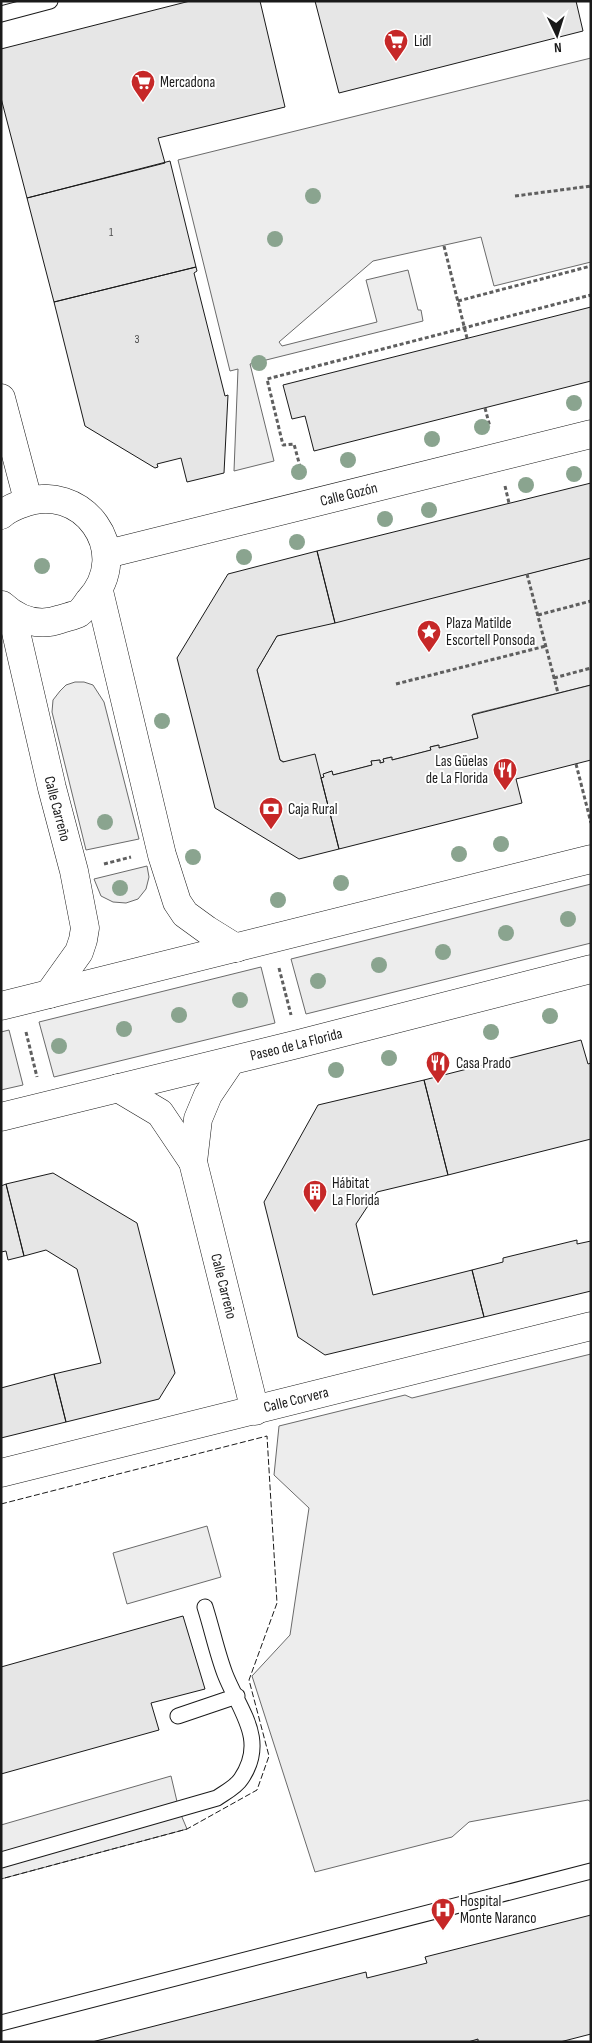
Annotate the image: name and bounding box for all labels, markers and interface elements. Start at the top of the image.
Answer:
north arrow [532,10,582,60]
supermarket icon: Lidl [383,28,409,62]
place label: Lidl [414,32,431,51]
text: N [554,39,562,56]
supermarket icon: Mercadona [130,69,156,103]
place label: Mercadona [160,73,215,92]
house number: 1 [109,225,114,240]
house number: 3 [134,332,140,347]
street label: Calle Gozón [318,478,379,510]
place label: Plaza Matilde Escortell Ponsoda [446,614,536,650]
place icon: Plaza Matilde Escortell Ponsoda [416,619,442,653]
place label: Las Güelas de La Florida [426,752,488,788]
restaurant icon: Las Güelas de La Florida [492,757,518,791]
street label: Calle Carreño [40,774,75,843]
bank icon: Caja Rural [258,796,284,830]
place label: Caja Rural [288,800,337,819]
street label: Paseo de La Florida [248,1024,344,1065]
restaurant icon: Casa Prado [425,1050,451,1084]
place label: Casa Prado [456,1054,511,1073]
place label: Hábitat La Florida [332,1174,380,1210]
building icon: Hábitat La Florida [302,1179,328,1213]
street label: Calle Carreño [207,1252,241,1321]
street label: Calle Corvera [262,1382,331,1417]
place label: Hospital Monte Naranco [460,1892,536,1928]
hospital icon: Hospital Monte Naranco [430,1897,456,1931]

